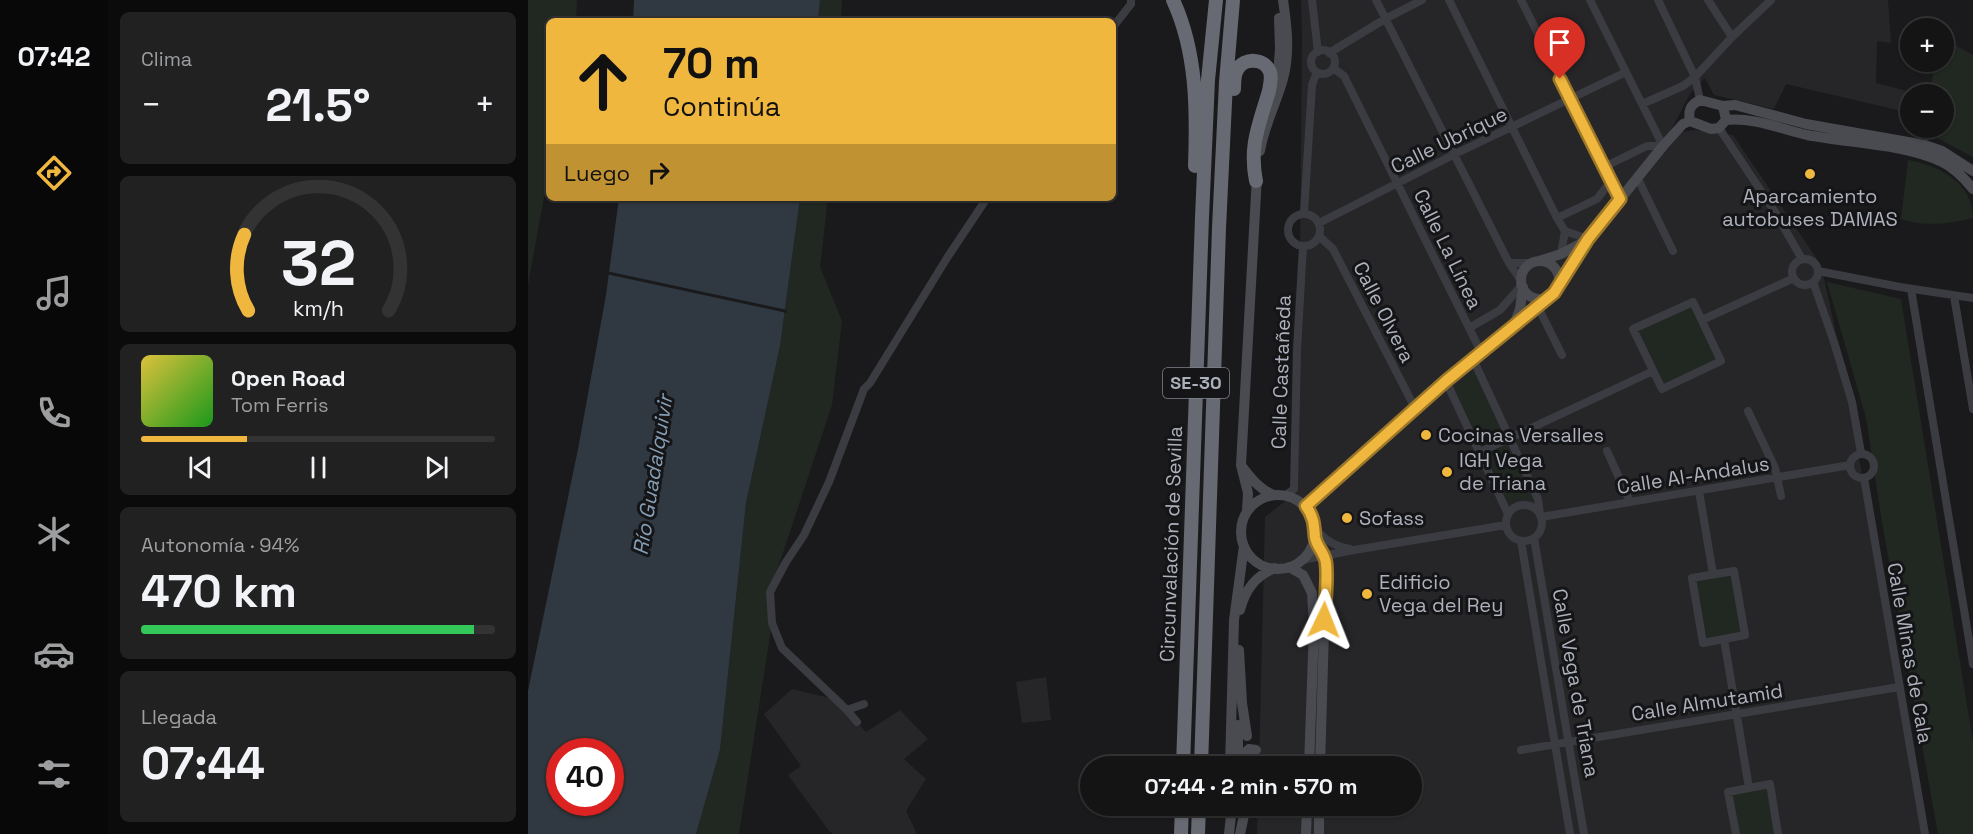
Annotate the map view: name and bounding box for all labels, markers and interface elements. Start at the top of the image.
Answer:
pin [1534,17,1585,79]
map controls [1900,18,1954,138]
button: + [1900,18,1954,72]
icon: arrive [1543,26,1576,59]
text: 70 m [663,37,760,90]
text: 07:42 [17,39,91,74]
icon: ahead [564,42,642,120]
text: Clima [141,46,192,72]
text: 21.5° [265,77,371,134]
text: − [141,84,161,126]
text: + [475,84,495,126]
button: − [1900,84,1954,138]
text: Continúa [663,89,781,124]
street label: Calle Ubrique [1386,101,1512,179]
icon: directions [33,152,75,194]
icon: right [642,156,675,189]
text: Luego [564,159,630,187]
marker: Aparcamiento autobuses DAMAS [1803,167,1817,181]
place label: Aparcamiento autobuses DAMAS [1722,183,1898,232]
street label: Calle La Línea [1408,185,1488,313]
text: 32 [280,224,355,303]
street label: Calle Olvera [1347,257,1421,367]
icon: music [33,272,75,314]
street label: Calle Castañeda [1265,294,1297,450]
text: km/h [292,295,344,322]
text: Open Road [231,364,346,392]
road number: SE-30 [1163,368,1229,398]
water label: Río Guadalquivir [627,391,679,557]
icon: phone [33,392,75,434]
text: Tom Ferris [231,392,329,418]
place label: Cocinas Versalles [1438,422,1604,448]
street label: Circunvalación de Sevilla [1154,425,1188,663]
marker: Cocinas Versalles [1419,428,1433,442]
place label: IGH Vega de Triana [1459,447,1546,496]
street label: Calle Al-Andalus [1615,450,1771,500]
icon: previous [184,451,217,484]
icon: pause [302,451,335,484]
icon: next [420,451,453,484]
marker: IGH Vega de Triana [1440,465,1454,479]
place label: Sofass [1359,505,1424,531]
marker: Sofass [1340,511,1354,525]
icon: climate [33,513,75,555]
text: Autonomía · 94% [141,532,299,558]
street label: Calle Minas de Cala [1881,560,1939,746]
text: 470 km [141,563,297,620]
place label: Edificio Vega del Rey [1379,569,1503,618]
marker: Edificio Vega del Rey [1360,587,1374,601]
street label: Calle Vega de Triana [1547,587,1605,779]
position arrow [1292,588,1356,652]
icon: car [33,633,75,675]
street label: Calle Almutamid [1629,677,1785,727]
text: Llegada [141,704,217,730]
text: 07:44 [141,735,265,792]
speed limit sign: 40 [546,738,624,816]
icon: filters [33,753,75,795]
text: 07:44 · 2 min · 570 m [1144,772,1358,800]

